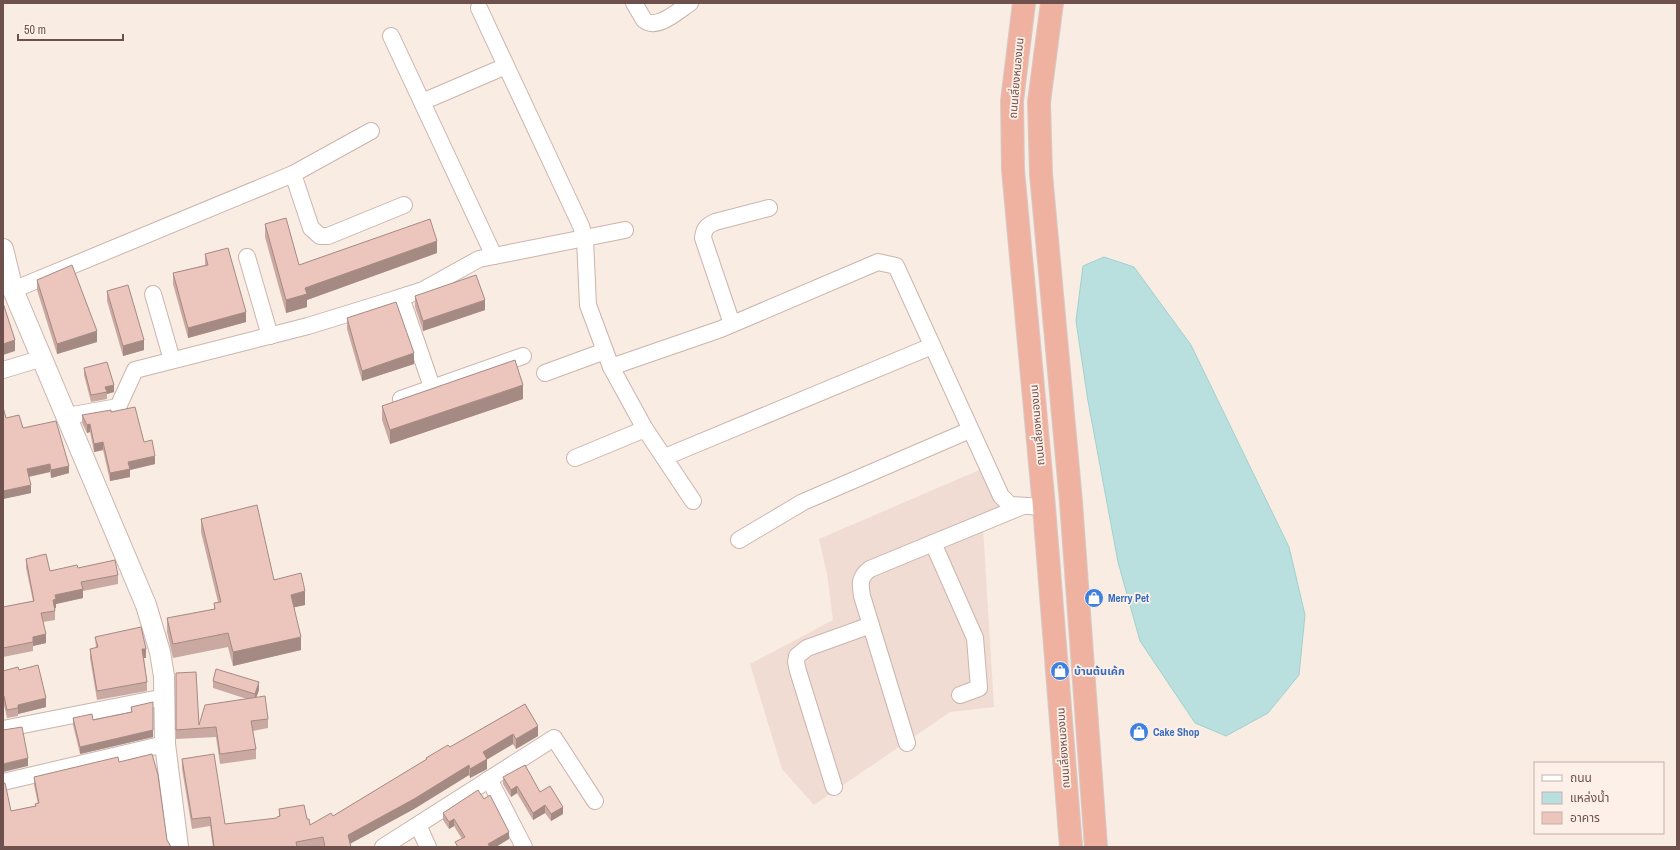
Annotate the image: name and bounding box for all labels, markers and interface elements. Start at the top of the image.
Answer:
scale bar [18,16,123,42]
text: 50 m [24,22,46,38]
street label: ถนนเลี่ยงหนองมน [1005,37,1026,119]
street label: ถนนเลี่ยงหนองมน [1026,384,1047,466]
shop icon: Merry Pet [1083,587,1105,609]
place label: Merry Pet [1108,591,1149,605]
shop icon: บ้านต้นเค้ก [1049,660,1071,682]
place label: บ้านต้นเค้ก [1074,664,1125,678]
street label: ถนนเลี่ยงหนองมน [1052,707,1073,789]
shop icon: Cake Shop [1128,721,1150,743]
place label: Cake Shop [1153,725,1200,739]
legend [1534,762,1664,834]
text: ถนน [1570,770,1592,786]
text: แหล่งน้ำ [1570,789,1609,806]
text: อาคาร [1570,810,1600,826]

